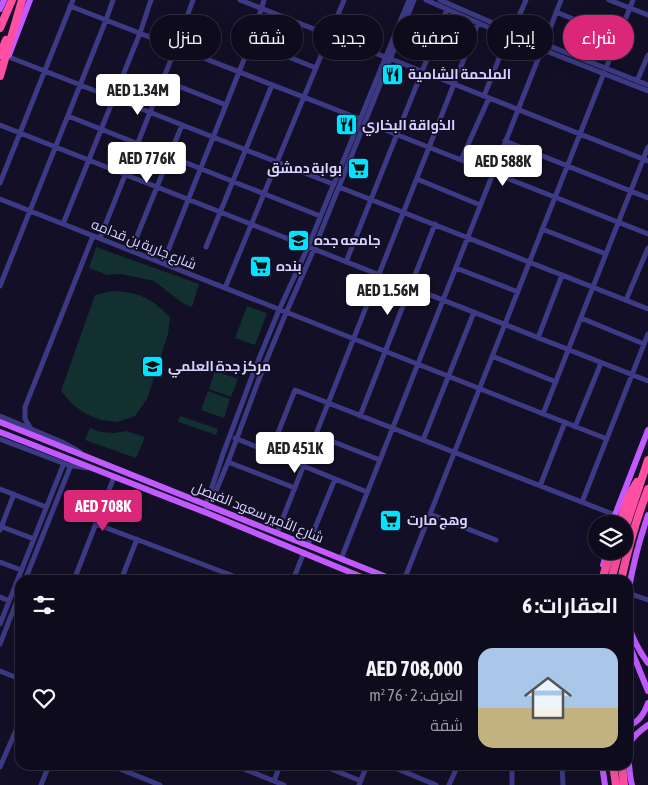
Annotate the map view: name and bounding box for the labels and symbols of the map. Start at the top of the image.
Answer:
restaurant icon: الملحمة الشامية [380,62,404,86]
place label: الملحمة الشامية [408,66,511,82]
pin: AED 1.34M [81,74,195,116]
restaurant icon: الذواقة البخاري [334,113,358,137]
place label: الذواقة البخاري [362,117,455,136]
pin: AED 776K [95,142,199,184]
pin: AED 588K [451,144,555,187]
supermarket icon: بوابة دمشق [346,156,370,180]
place label: بوابة دمشق [267,160,342,177]
street label: شارع جارية بن قدامه [89,216,199,273]
school or university icon: جامعه جده [286,228,310,252]
place label: جامعه جده [314,232,381,248]
supermarket icon: بنده [248,254,272,278]
place label: بنده [276,258,302,274]
pin: AED 1.56M [331,274,445,316]
school or university icon: مركز جدة العلمي [140,354,164,378]
place label: مركز جدة العلمي [168,358,271,378]
pin: AED 451K [243,432,347,474]
street label: شارع الأمير سعود الفيصل [189,478,326,547]
pin: AED 708K [51,490,155,532]
supermarket icon: وهج مارت [379,508,403,532]
place label: وهج مارت [407,512,468,530]

